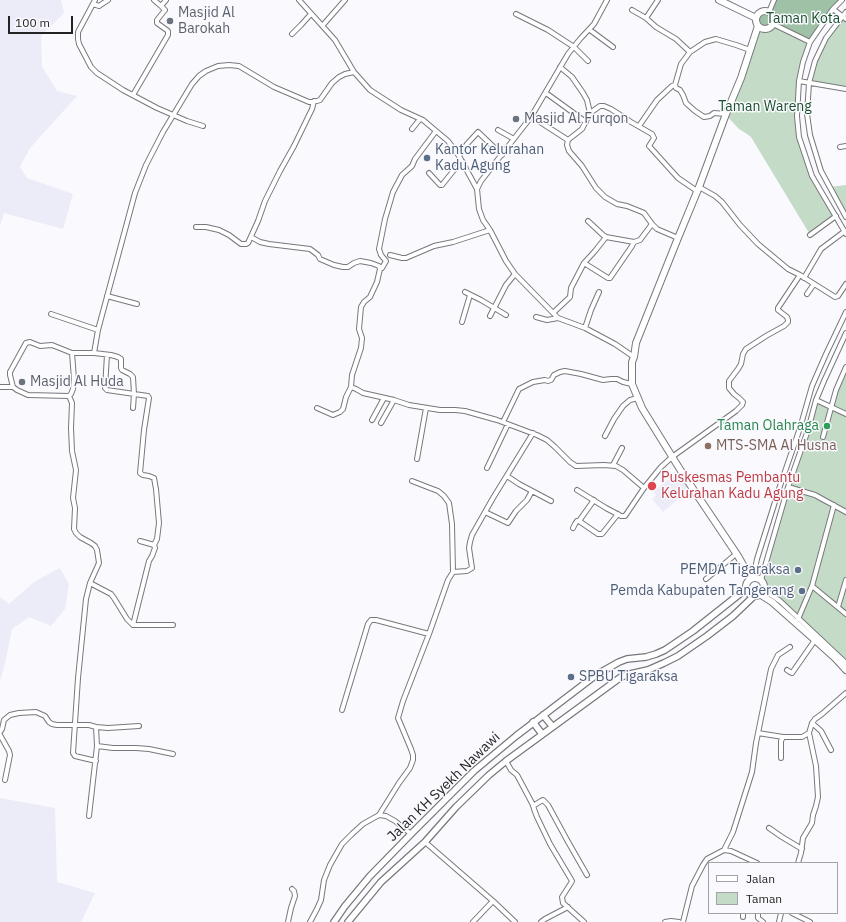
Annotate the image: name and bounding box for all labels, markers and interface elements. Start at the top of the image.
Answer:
place label: Masjid Al Barokah [178,5,235,38]
scale bar [10,8,75,34]
park label: Taman Kota [766,11,840,27]
text: 100 m [15,15,50,30]
marker: Masjid Al Barokah [165,16,175,26]
park label: Taman Wareng [718,99,812,115]
place label: Masjid Al Furqon [524,111,629,127]
marker: Masjid Al Furqon [511,114,521,124]
place label: Kantor Kelurahan Kadu Agung [435,142,544,174]
marker: Kantor Kelurahan Kadu Agung [422,153,432,163]
place label: Masjid Al Huda [30,374,124,390]
marker: Masjid Al Huda [17,377,27,387]
place label: Taman Olahraga [717,418,819,434]
marker: Taman Olahraga [822,421,832,431]
place label: MTS-SMA Al Husna [716,438,837,454]
marker: MTS-SMA Al Husna [703,441,713,451]
place label: Puskesmas Pembantu Kelurahan Kadu Agung [661,470,803,502]
marker: Puskesmas Pembantu Kelurahan Kadu Agung [646,480,658,492]
place label: PEMDA Tigaraksa [680,562,790,578]
marker: PEMDA Tigaraksa [793,565,803,575]
place label: Pemda Kabupaten Tangerang [610,583,794,599]
marker: Pemda Kabupaten Tangerang [797,586,807,596]
place label: SPBU Tigaraksa [579,669,678,685]
marker: SPBU Tigaraksa [566,672,576,682]
street label: Jalan KH Syekh Nawawi [384,729,504,845]
legend [708,862,838,914]
text: Jalan [746,871,775,886]
text: Taman [746,891,782,906]

